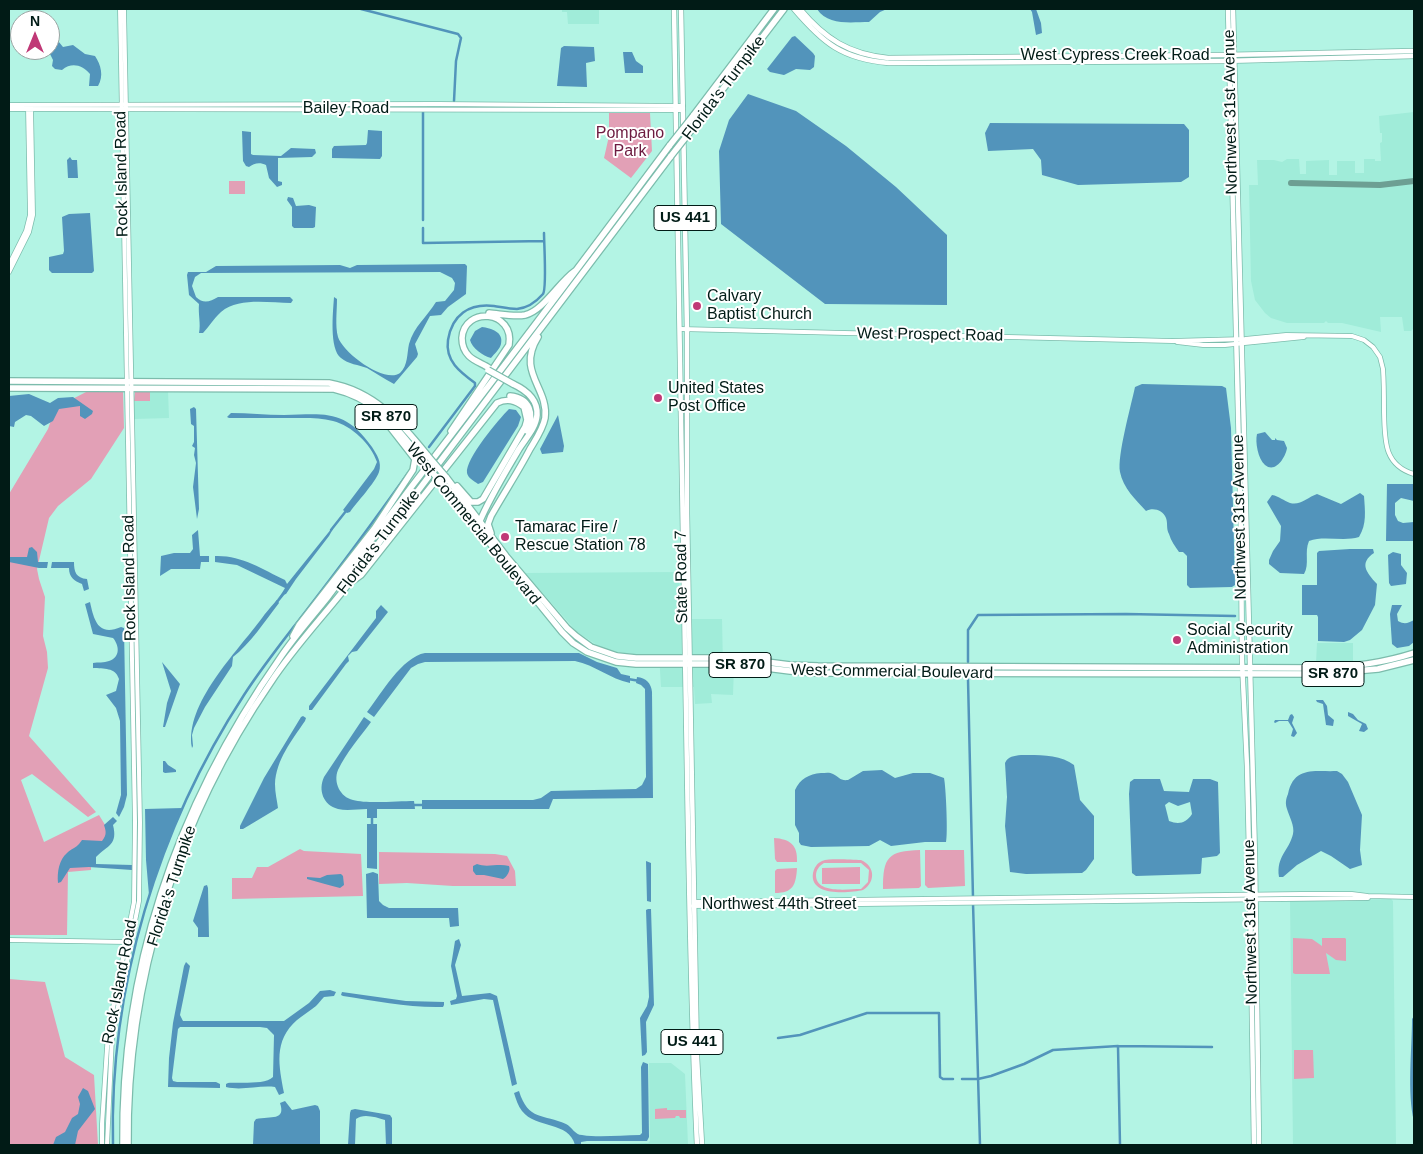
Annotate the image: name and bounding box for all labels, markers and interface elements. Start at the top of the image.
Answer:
north arrow [10,10,60,60]
text: N [30,13,40,29]
street label: Northwest 31st Avenue [1220,29,1242,195]
street label: Florida's Turnpike [678,32,770,144]
street label: West Cypress Creek Road [1020,46,1210,66]
street label: Bailey Road [303,99,389,119]
street label: Rock Island Road [111,111,133,237]
park label: Pompano Park [596,124,664,162]
road number: US 441 [654,206,716,230]
place label: Calvary Baptist Church [707,287,812,325]
marker: Calvary Baptist Church [691,300,703,312]
street label: West Prospect Road [857,324,1003,346]
place label: United States Post Office [668,379,764,417]
marker: United States Post Office [652,392,664,404]
road number: SR 870 [355,404,417,430]
street label: Northwest 31st Avenue [1229,434,1251,600]
street label: West Commercial Boulevard [402,439,544,609]
street label: Florida's Turnpike [333,486,425,598]
street label: Rock Island Road [119,515,141,641]
place label: Tamarac Fire / Rescue Station 78 [515,518,646,556]
street label: State Road 7 [672,530,692,624]
marker: Tamarac Fire / Rescue Station 78 [499,531,511,543]
place label: Social Security Administration [1187,621,1293,659]
marker: Social Security Administration [1171,634,1183,646]
road number: SR 870 [709,652,771,678]
street label: West Commercial Boulevard [791,661,993,683]
road number: SR 870 [1302,662,1364,686]
street label: Florida's Turnpike [143,823,201,949]
street label: Northwest 31st Avenue [1240,839,1262,1005]
street label: Northwest 44th Street [702,895,856,915]
street label: Rock Island Road [99,918,141,1046]
road number: US 441 [661,1030,723,1054]

